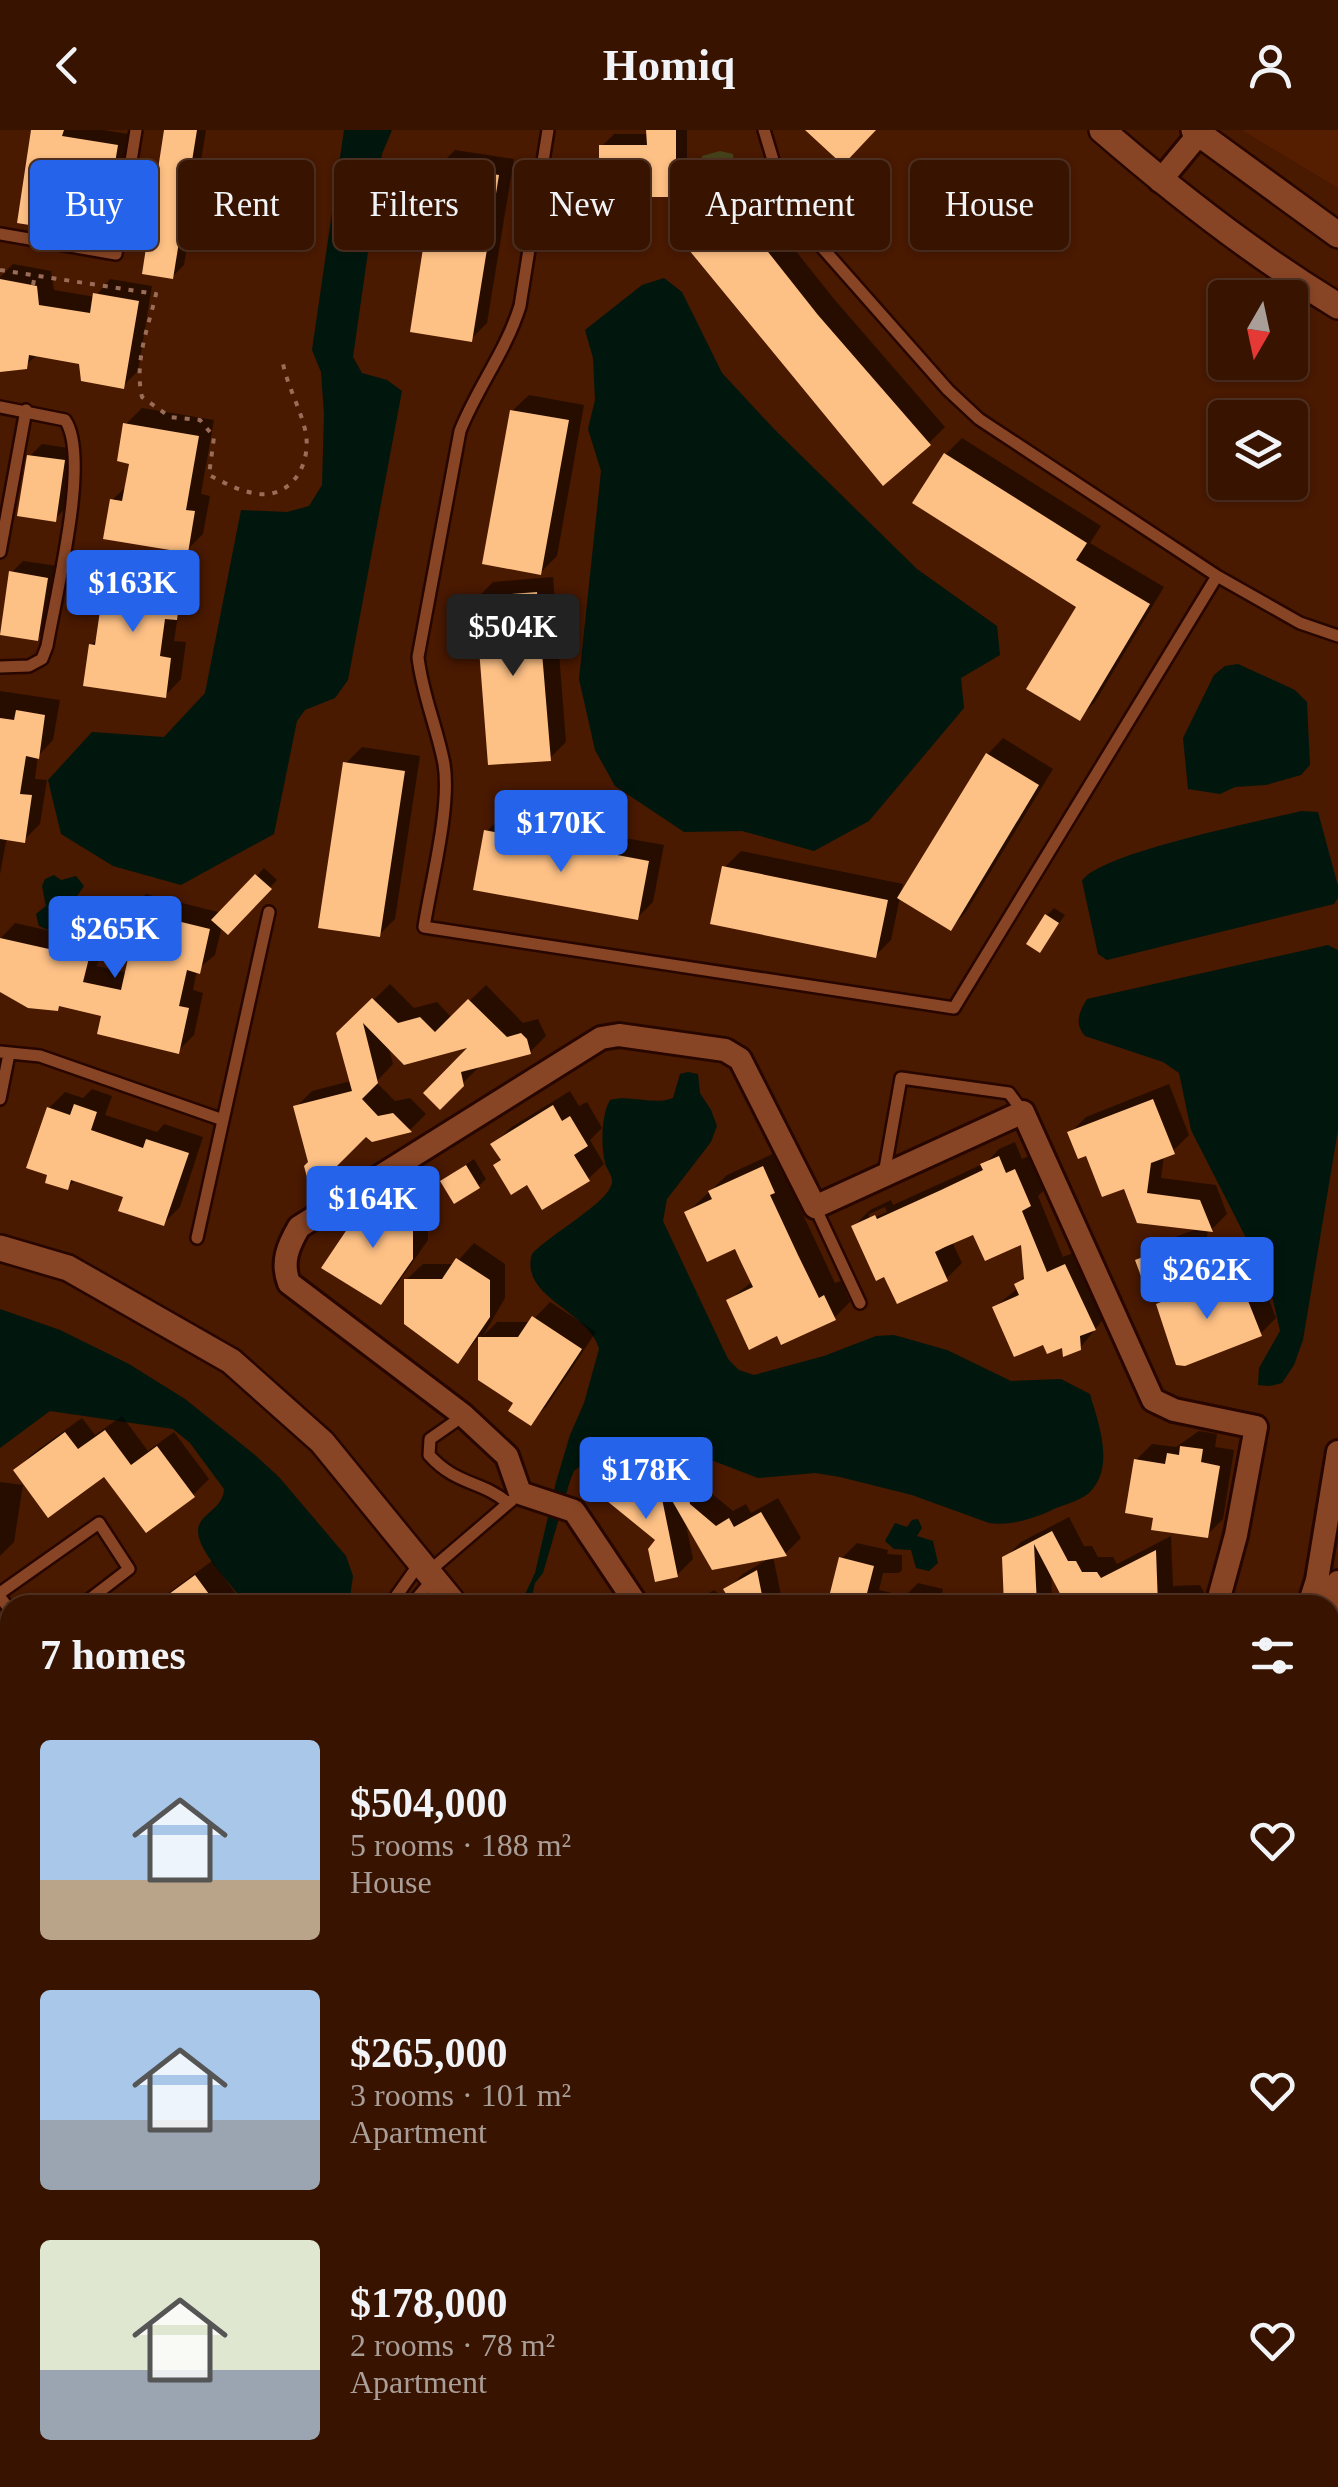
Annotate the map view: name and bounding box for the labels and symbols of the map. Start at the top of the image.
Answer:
north arrow [1208,280,1308,380]
pin: $163K [63,550,203,635]
pin: $504K [443,594,583,679]
pin: $170K [491,790,631,875]
pin: $265K [45,896,185,981]
pin: $164K [303,1166,443,1251]
pin: $262K [1137,1237,1277,1322]
pin: $178K [576,1437,716,1522]

